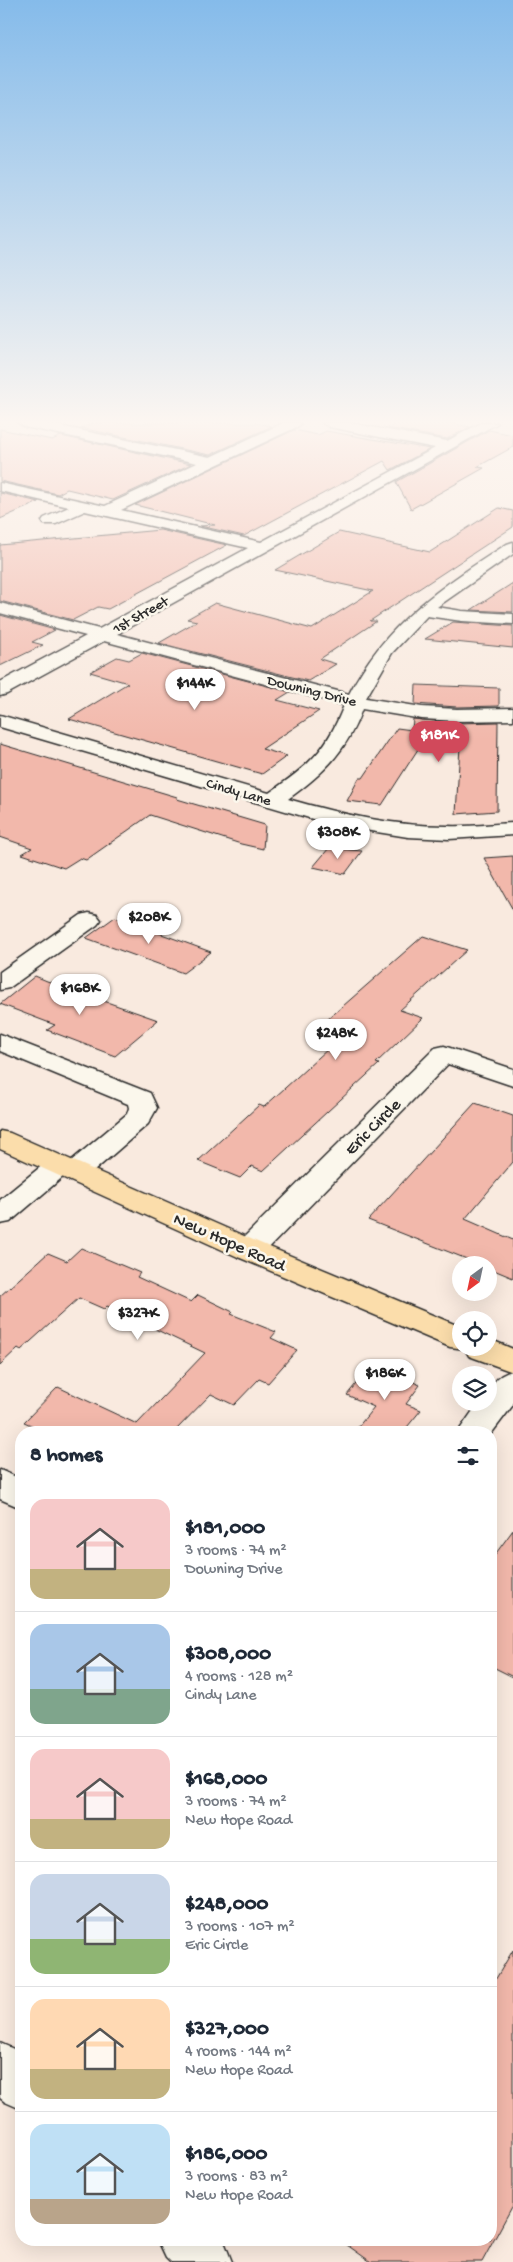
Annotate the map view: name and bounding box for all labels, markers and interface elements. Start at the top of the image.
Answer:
street label: 1st Street [109,592,174,639]
pin: $144K [160,668,230,711]
street label: Downing Drive [264,672,358,712]
text: $144K [176,675,214,694]
pin: $181K [404,720,474,763]
text: $181K [420,727,458,746]
street label: Cindy Lane [204,775,273,811]
pin: $308K [303,818,373,860]
text: $308K [317,824,359,843]
pin: $208K [114,902,184,945]
text: $208K [128,909,170,928]
pin: $168K [45,974,115,1016]
text: $168K [60,980,100,999]
pin: $248K [301,1018,371,1061]
text: $248K [316,1025,356,1044]
street label: Eric Circle [341,1095,407,1160]
street label: New Hope Road [170,1209,290,1278]
north arrow [452,1256,498,1301]
map controls [452,1256,497,1411]
pin: $327K [103,1298,173,1341]
text: $327K [118,1305,158,1324]
button: locate [452,1311,497,1356]
pin: $186K [350,1358,420,1401]
text: $186K [365,1365,405,1384]
button: layers [452,1366,497,1411]
icon: filters [454,1442,482,1470]
text: 8 homes [30,1444,102,1469]
text: $181,000 [185,1517,265,1542]
icon: home [70,1519,130,1579]
text: 3 rooms · 74 m² [185,1542,287,1561]
text: Downing Drive [185,1561,283,1580]
text: $308,000 [185,1643,271,1668]
icon: home [70,1644,130,1704]
text: 4 rooms · 128 m² [185,1668,293,1687]
text: Cindy Lane [185,1687,256,1706]
text: $168,000 [185,1768,267,1793]
icon: home [70,1769,130,1829]
text: 3 rooms · 74 m² [185,1793,287,1812]
text: New Hope Road [185,1812,292,1831]
text: $248,000 [185,1893,269,1918]
icon: home [70,1894,130,1954]
text: 3 rooms · 107 m² [185,1918,295,1937]
text: Eric Circle [185,1937,248,1956]
text: $327,000 [185,2018,269,2043]
icon: home [70,2019,130,2079]
text: 4 rooms · 144 m² [185,2043,292,2062]
text: New Hope Road [185,2062,292,2081]
text: $186,000 [185,2143,267,2168]
icon: home [70,2144,130,2204]
text: 3 rooms · 83 m² [185,2168,288,2187]
text: New Hope Road [185,2187,292,2206]

